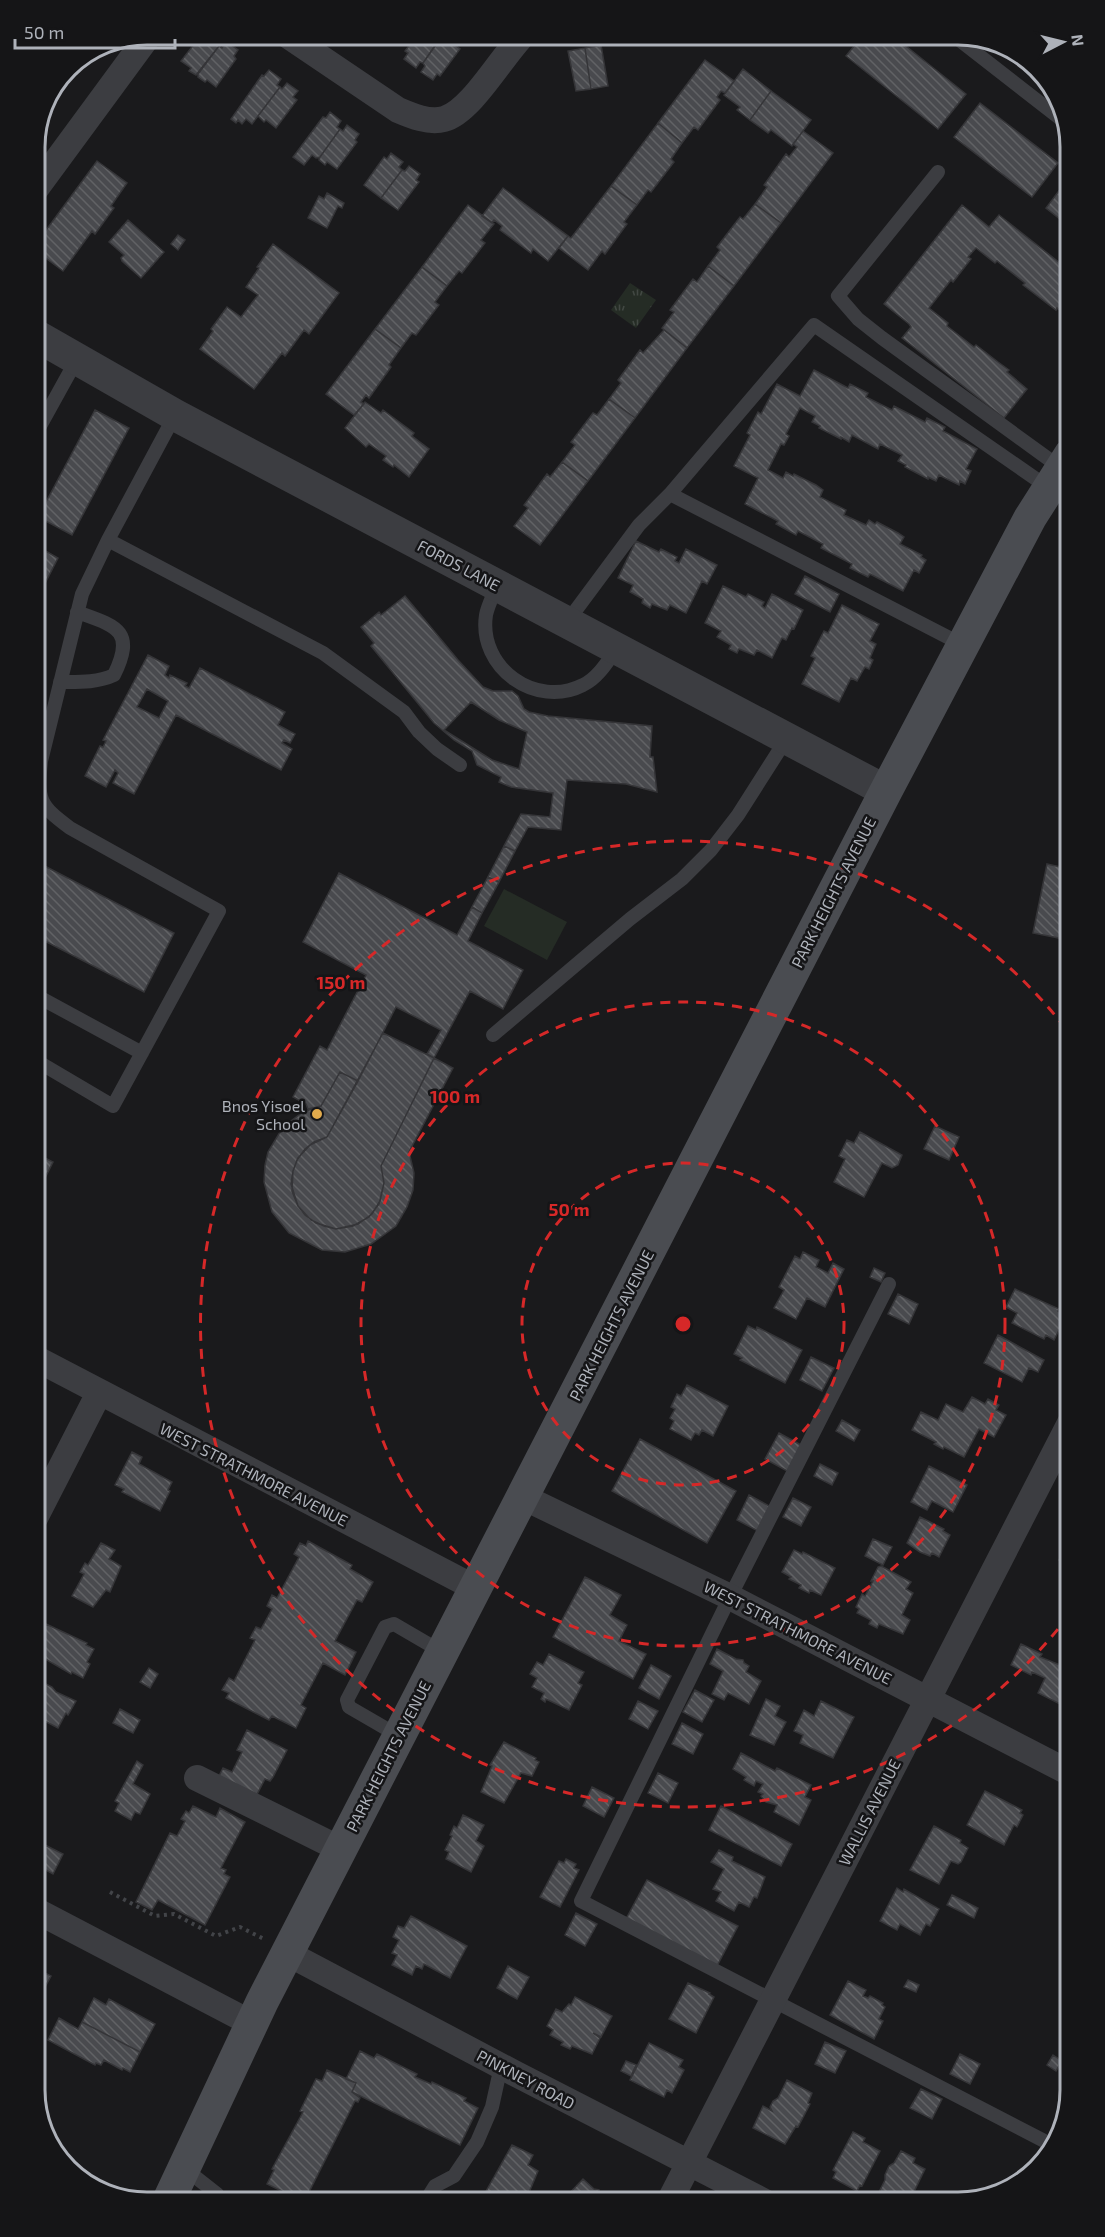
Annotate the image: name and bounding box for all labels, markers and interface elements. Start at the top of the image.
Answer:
scale bar [15,12,176,50]
north arrow [1033,12,1093,72]
text: 50 m [24,21,64,43]
text: N [1068,33,1089,47]
street label: FORDS LANE [415,535,504,595]
street label: PARK HEIGHTS AVENUE [787,813,879,971]
text: 150 m [317,971,365,993]
text: 100 m [430,1085,480,1107]
place label: Bnos Yisoel School [222,1096,305,1133]
marker: Bnos Yisoel School [310,1107,324,1121]
text: 50 m [548,1198,590,1220]
street label: PARK HEIGHTS AVENUE [565,1246,657,1404]
centre of rings [673,1314,693,1334]
street label: WEST STRATHMORE AVENUE [157,1418,351,1530]
street label: WEST STRATHMORE AVENUE [701,1576,895,1688]
street label: PARK HEIGHTS AVENUE [342,1677,434,1835]
street label: WALLIS AVENUE [834,1756,904,1868]
street label: PINKNEY ROAD [474,2045,578,2113]

